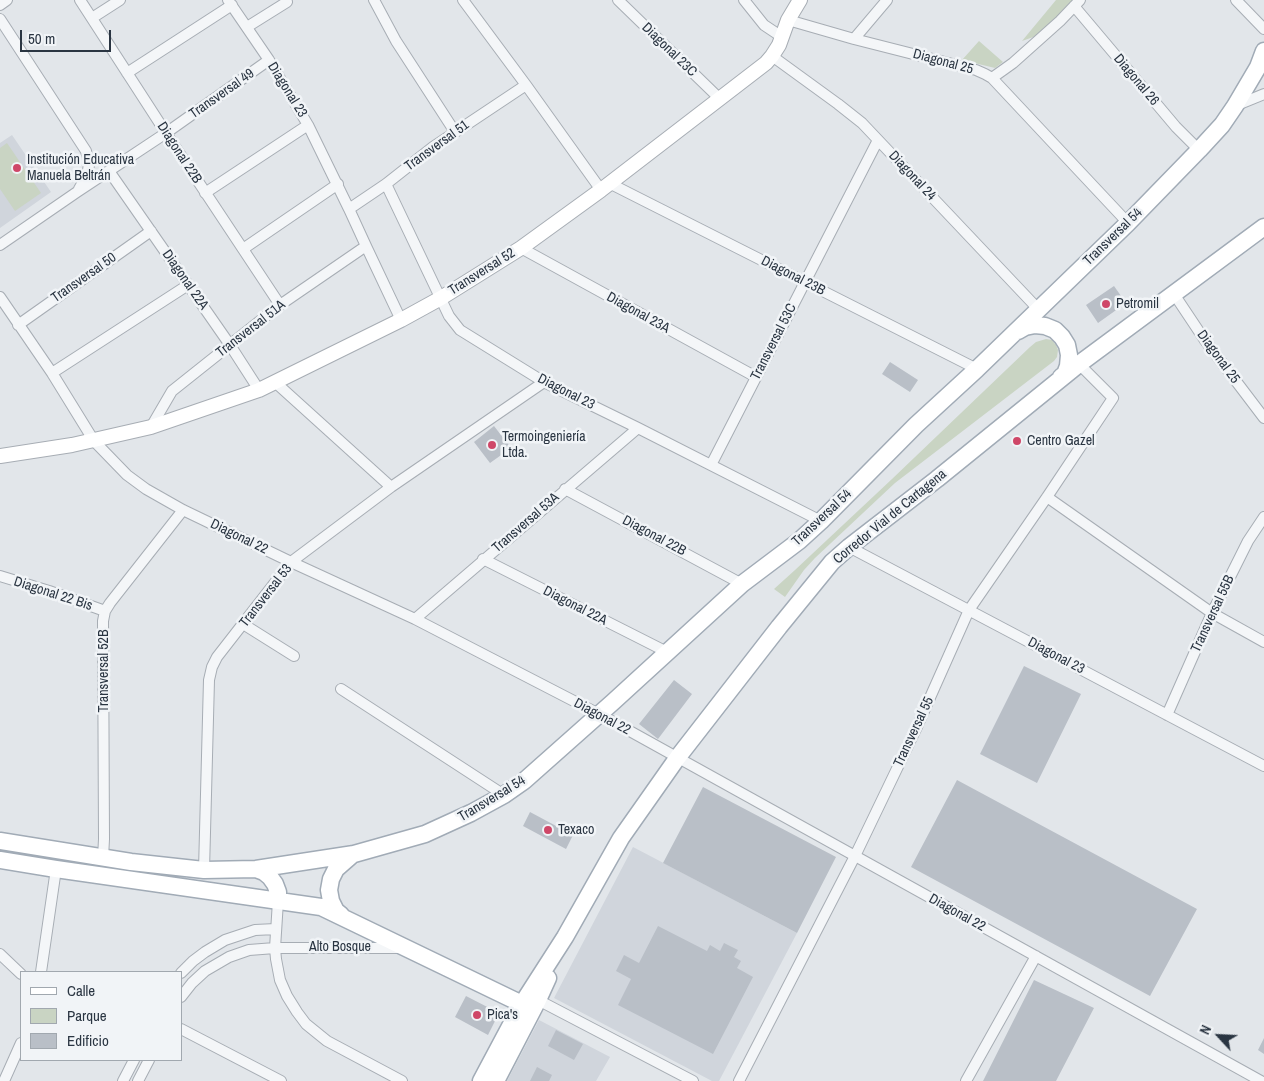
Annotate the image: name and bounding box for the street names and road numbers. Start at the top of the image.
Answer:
street label: Diagonal 23C [638,20,700,80]
street label: Diagonal 25 [911,46,975,78]
street label: Diagonal 26 [1110,51,1162,109]
street label: Diagonal 23 [263,59,311,121]
street label: Transversal 49 [186,65,258,123]
street label: Transversal 51 [402,117,472,175]
street label: Diagonal 22B [153,119,205,187]
street label: Diagonal 24 [885,148,939,204]
street label: Transversal 54 [1080,205,1146,269]
street label: Transversal 52 [446,245,518,299]
street label: Diagonal 22A [158,247,212,313]
street label: Transversal 50 [48,249,120,307]
street label: Diagonal 23B [758,253,828,299]
street label: Diagonal 23A [604,289,672,337]
street label: Transversal 51A [213,297,289,361]
street label: Transversal 53C [747,301,801,383]
street label: Diagonal 25 [1193,327,1243,387]
street label: Diagonal 23 [535,370,597,414]
street label: Corredor Vial de Cartagena [830,466,950,568]
street label: Transversal 54 [789,486,855,550]
street label: Transversal 53A [489,489,563,557]
street label: Diagonal 22B [619,512,689,560]
street label: Diagonal 22 [207,516,271,558]
street label: Transversal 53 [236,561,296,631]
street label: Diagonal 22 Bis [12,573,94,615]
street label: Transversal 55B [1188,573,1238,655]
street label: Diagonal 22A [540,583,610,629]
street label: Transversal 52B [96,629,112,713]
street label: Diagonal 23 [1025,634,1087,678]
street label: Transversal 55 [890,694,938,770]
street label: Diagonal 22 [571,695,633,739]
street label: Transversal 54 [455,772,529,826]
street label: Diagonal 22 [926,891,988,935]
street label: Alto Bosque [309,939,371,955]

